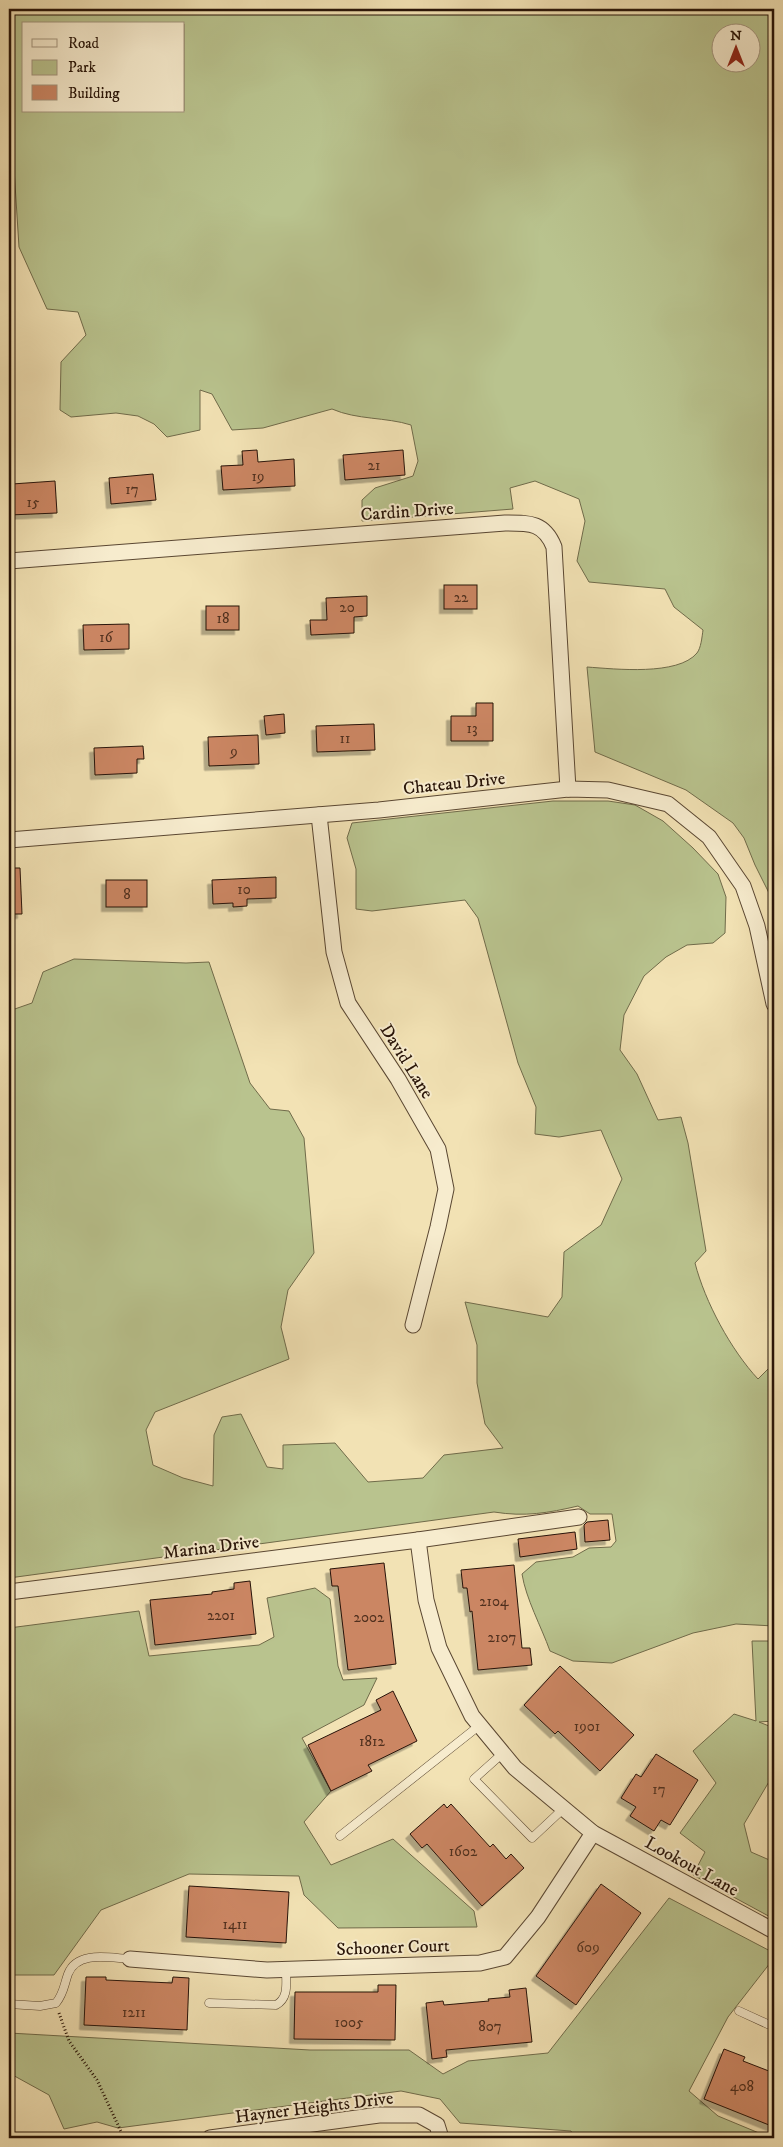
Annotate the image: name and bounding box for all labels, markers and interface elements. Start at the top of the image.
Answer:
legend [22,22,185,112]
north arrow [710,22,760,72]
text: N [730,27,742,45]
text: Road [68,34,100,53]
text: Park [68,58,97,77]
text: Building [68,84,120,103]
house number: 21 [368,456,380,475]
house number: 19 [252,467,264,486]
house number: 17 [125,480,139,499]
house number: 15 [27,493,40,512]
street label: Cardin Drive [360,498,454,526]
house number: 22 [454,588,469,607]
house number: 20 [339,598,355,617]
house number: 18 [216,609,230,628]
house number: 16 [99,628,114,647]
house number: 13 [466,719,478,738]
house number: 11 [339,729,351,748]
house number: 9 [229,742,238,761]
street label: Chateau Drive [402,768,506,800]
house number: 10 [237,880,251,899]
house number: 8 [123,885,131,904]
street label: David Lane [375,1020,438,1103]
street label: Marina Drive [162,1531,260,1565]
house number: 2104 [479,1592,509,1611]
house number: 2201 [207,1606,235,1625]
house number: 2002 [354,1608,385,1627]
house number: 2107 [488,1628,516,1647]
house number: 1901 [574,1717,600,1736]
house number: 1812 [359,1732,386,1751]
house number: 17 [652,1780,666,1799]
street label: Lookout Lane [641,1832,742,1902]
house number: 1602 [449,1842,478,1861]
house number: 1411 [222,1915,248,1934]
street label: Schooner Court [336,1935,450,1961]
house number: 609 [576,1938,600,1957]
house number: 1211 [122,2003,146,2022]
house number: 1005 [334,2013,364,2032]
house number: 807 [478,2017,502,2036]
house number: 408 [730,2077,754,2096]
street label: Hayner Heights Drive [234,2087,395,2129]

